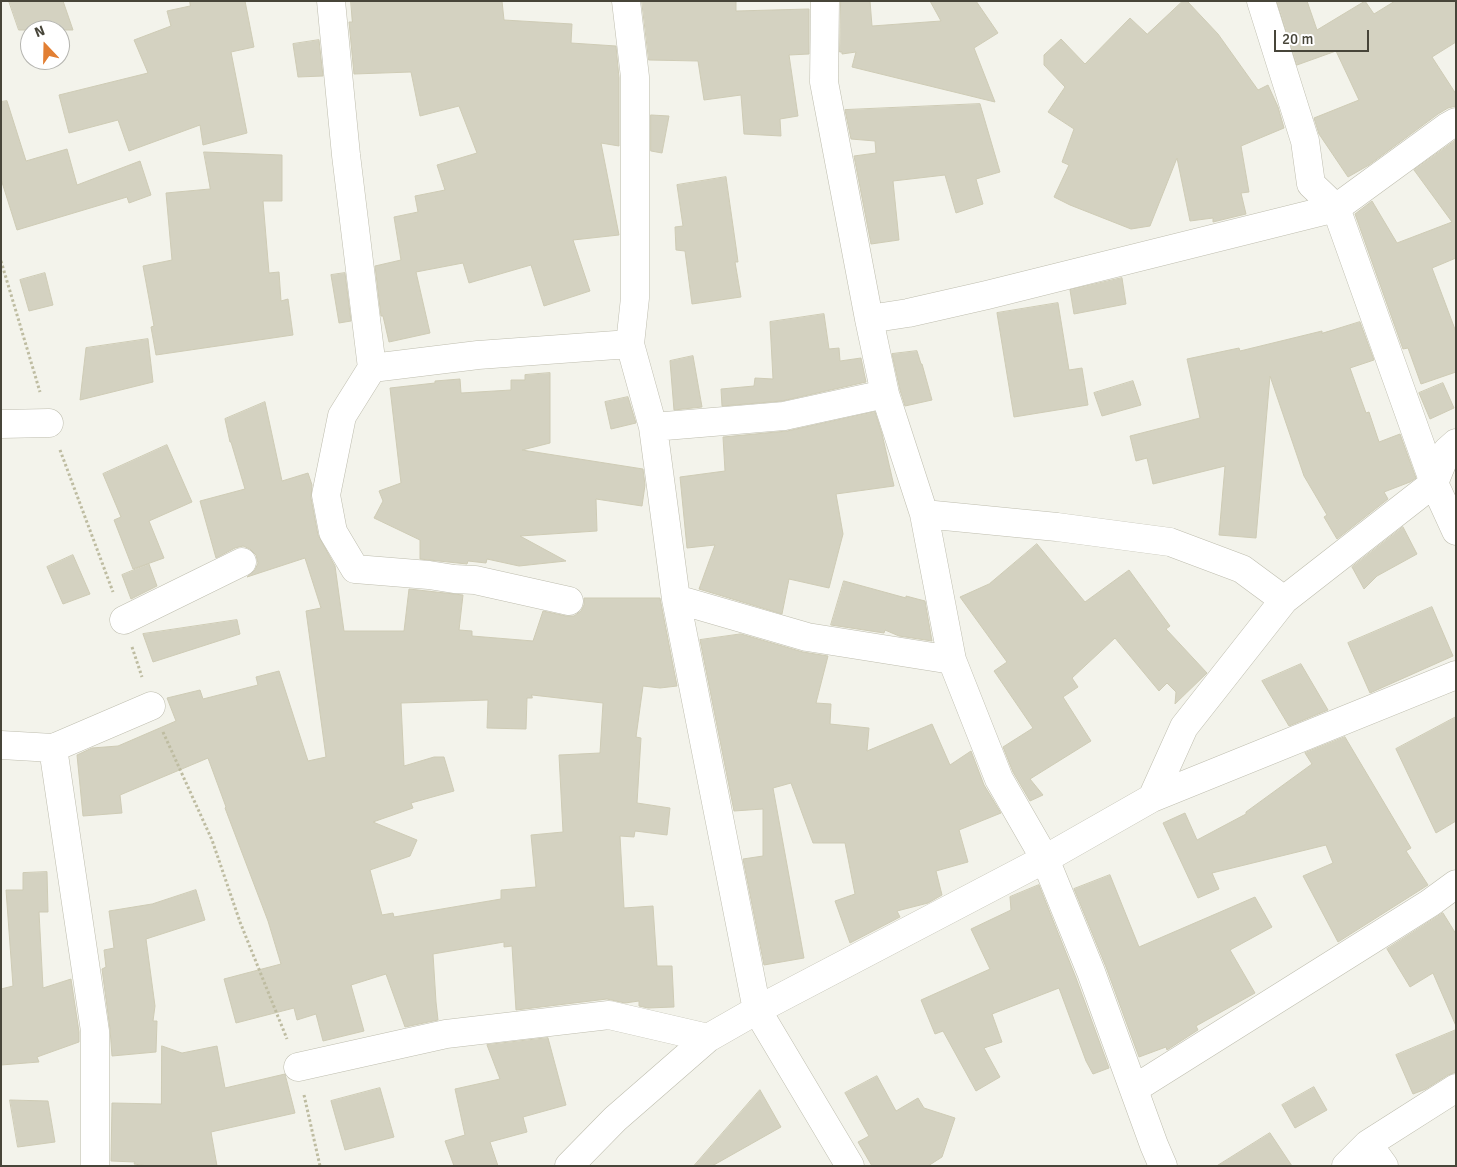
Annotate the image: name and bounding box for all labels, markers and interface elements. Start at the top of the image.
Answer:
north arrow [20,20,70,70]
scale bar [1277,20,1372,52]
text: N [32,22,47,41]
text: 20 m [1282,30,1313,48]

